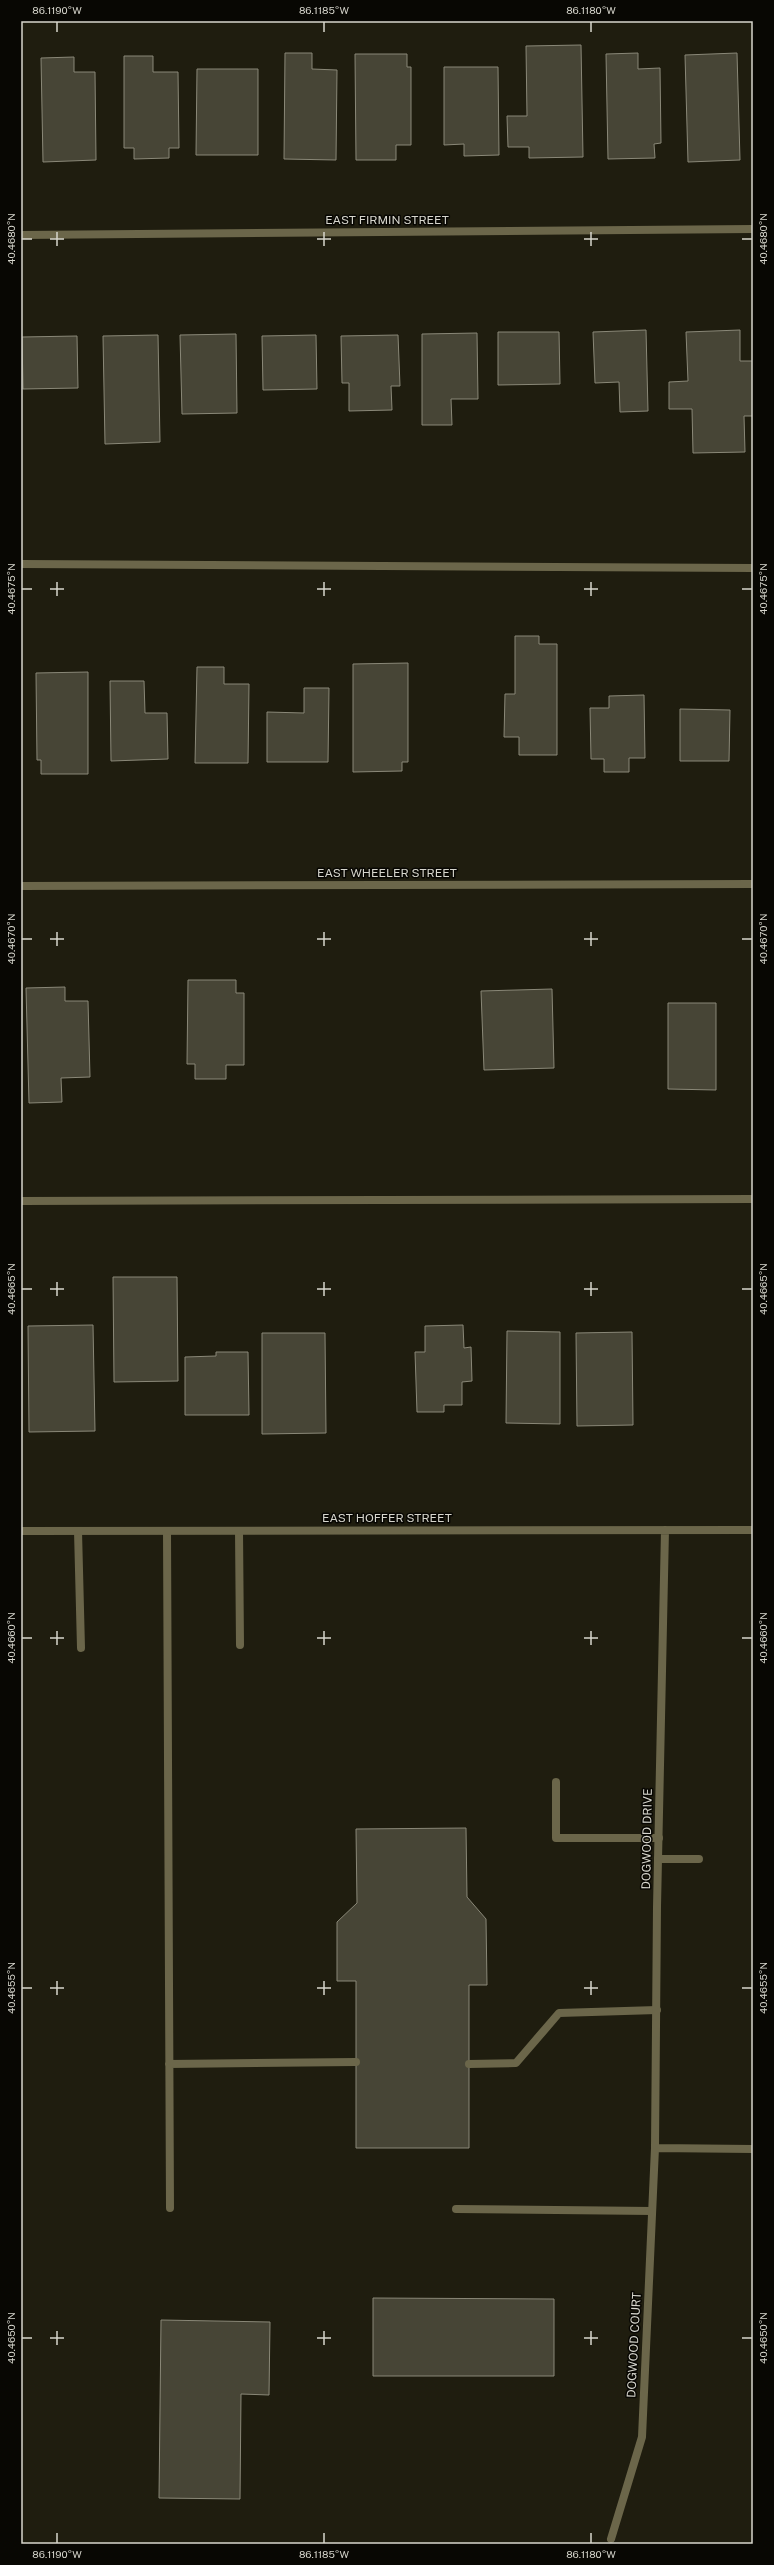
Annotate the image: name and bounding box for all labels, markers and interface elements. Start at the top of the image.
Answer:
text: 86.1190°W [32,4,82,16]
text: 86.1185°W [299,4,349,16]
text: 86.1180°W [566,4,616,16]
text: 40.4680°N [5,213,17,265]
street label: EAST FIRMIN STREET [325,213,449,227]
text: 40.4680°N [757,213,769,265]
text: 40.4675°N [5,563,17,615]
text: 40.4675°N [757,563,769,615]
street label: EAST WHEELER STREET [317,866,457,880]
text: 40.4670°N [5,913,17,965]
text: 40.4670°N [757,913,769,965]
text: 40.4665°N [5,1263,17,1315]
text: 40.4665°N [757,1263,769,1315]
street label: EAST HOFFER STREET [322,1511,452,1525]
text: 40.4660°N [5,1612,17,1664]
text: 40.4660°N [757,1612,769,1664]
street label: DOGWOOD DRIVE [639,1788,655,1890]
text: 40.4655°N [5,1962,17,2014]
text: 40.4655°N [757,1962,769,2014]
street label: DOGWOOD COURT [624,2292,644,2398]
text: 40.4650°N [5,2312,17,2364]
text: 40.4650°N [757,2312,769,2364]
text: 86.1190°W [32,2548,82,2560]
text: 86.1185°W [299,2548,349,2560]
text: 86.1180°W [566,2548,616,2560]

